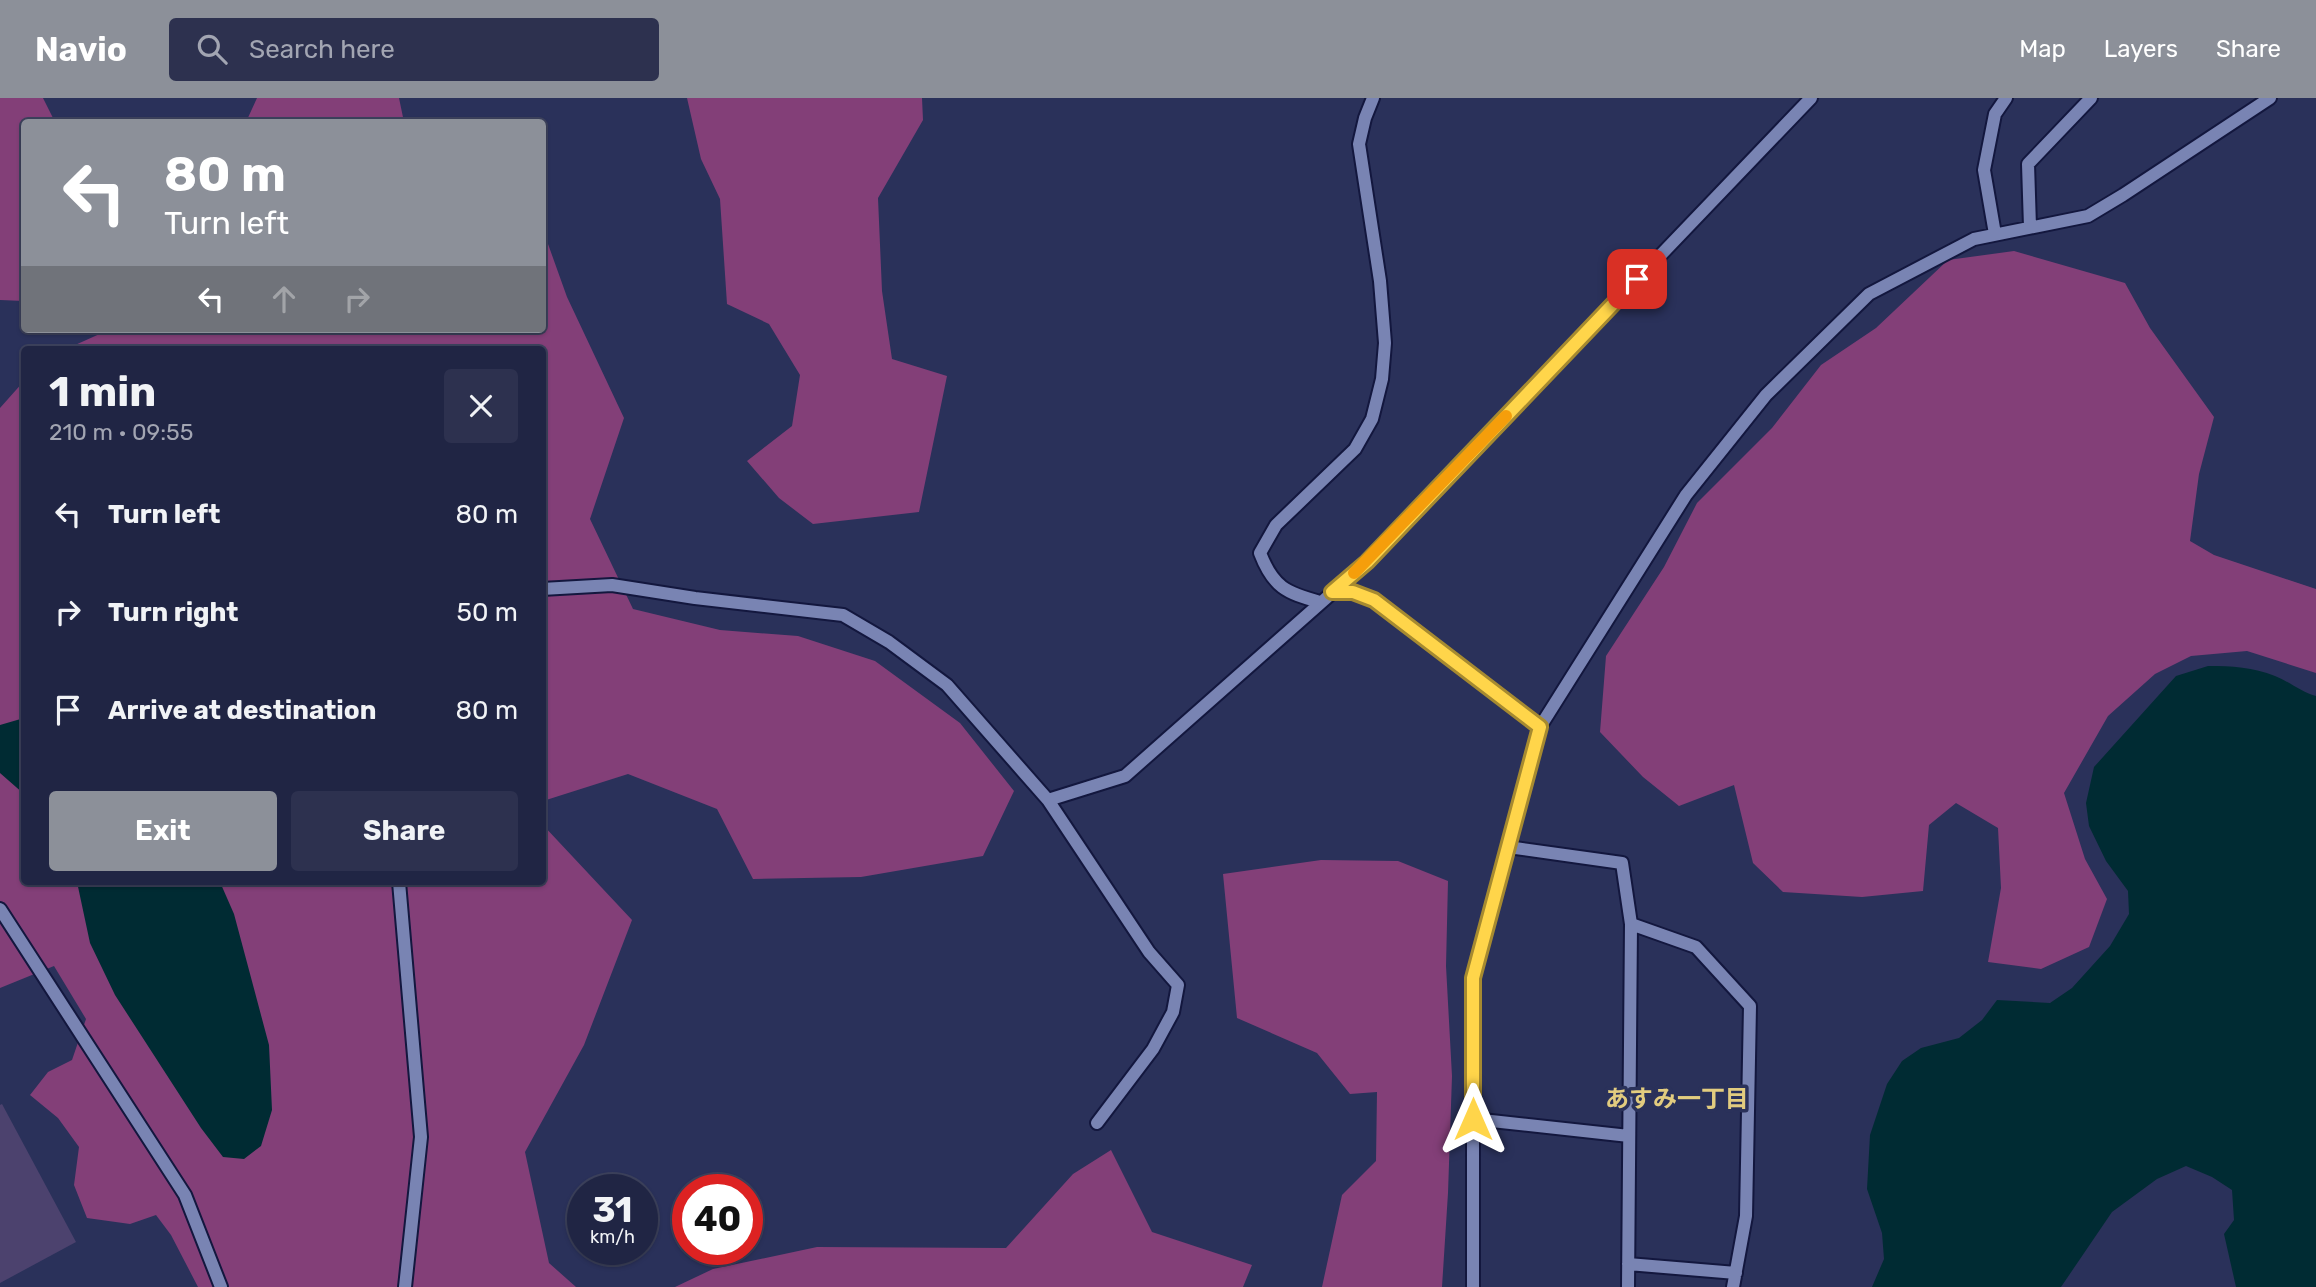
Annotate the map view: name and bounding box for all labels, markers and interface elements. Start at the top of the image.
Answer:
search box [169,18,659,81]
text: Navio [35,30,127,69]
icon: search [193,30,231,68]
text: Search here [249,34,395,65]
text: Map [2019,35,2066,63]
text: Layers [2104,35,2178,63]
text: Share [2216,35,2281,63]
text: 80 m [164,145,286,203]
icon: left [49,147,140,238]
text: Turn left [164,204,289,242]
pin [1607,249,1667,309]
icon: arrive [1618,260,1656,298]
icon: left [192,280,230,318]
icon: ahead [265,280,303,318]
icon: right [338,280,376,318]
text: 1 min [49,367,156,417]
button: close [444,369,518,443]
text: 210 m · 09:55 [49,418,193,446]
icon: left [49,495,87,533]
text: Turn left [108,499,220,530]
text: 80 m [455,499,518,530]
icon: right [49,593,87,631]
text: Turn right [108,597,238,628]
text: 50 m [457,597,518,628]
icon: arrive [49,691,87,729]
text: Arrive at destination [108,695,376,726]
text: 80 m [455,695,518,726]
button: Exit [49,791,277,871]
button: Share [291,791,518,871]
position arrow [1436,1082,1510,1156]
district label: あすみ一丁目 [1605,1085,1749,1113]
speed limit sign: 40 [672,1174,763,1265]
text: 31 [593,1189,632,1231]
text: km/h [590,1226,635,1248]

